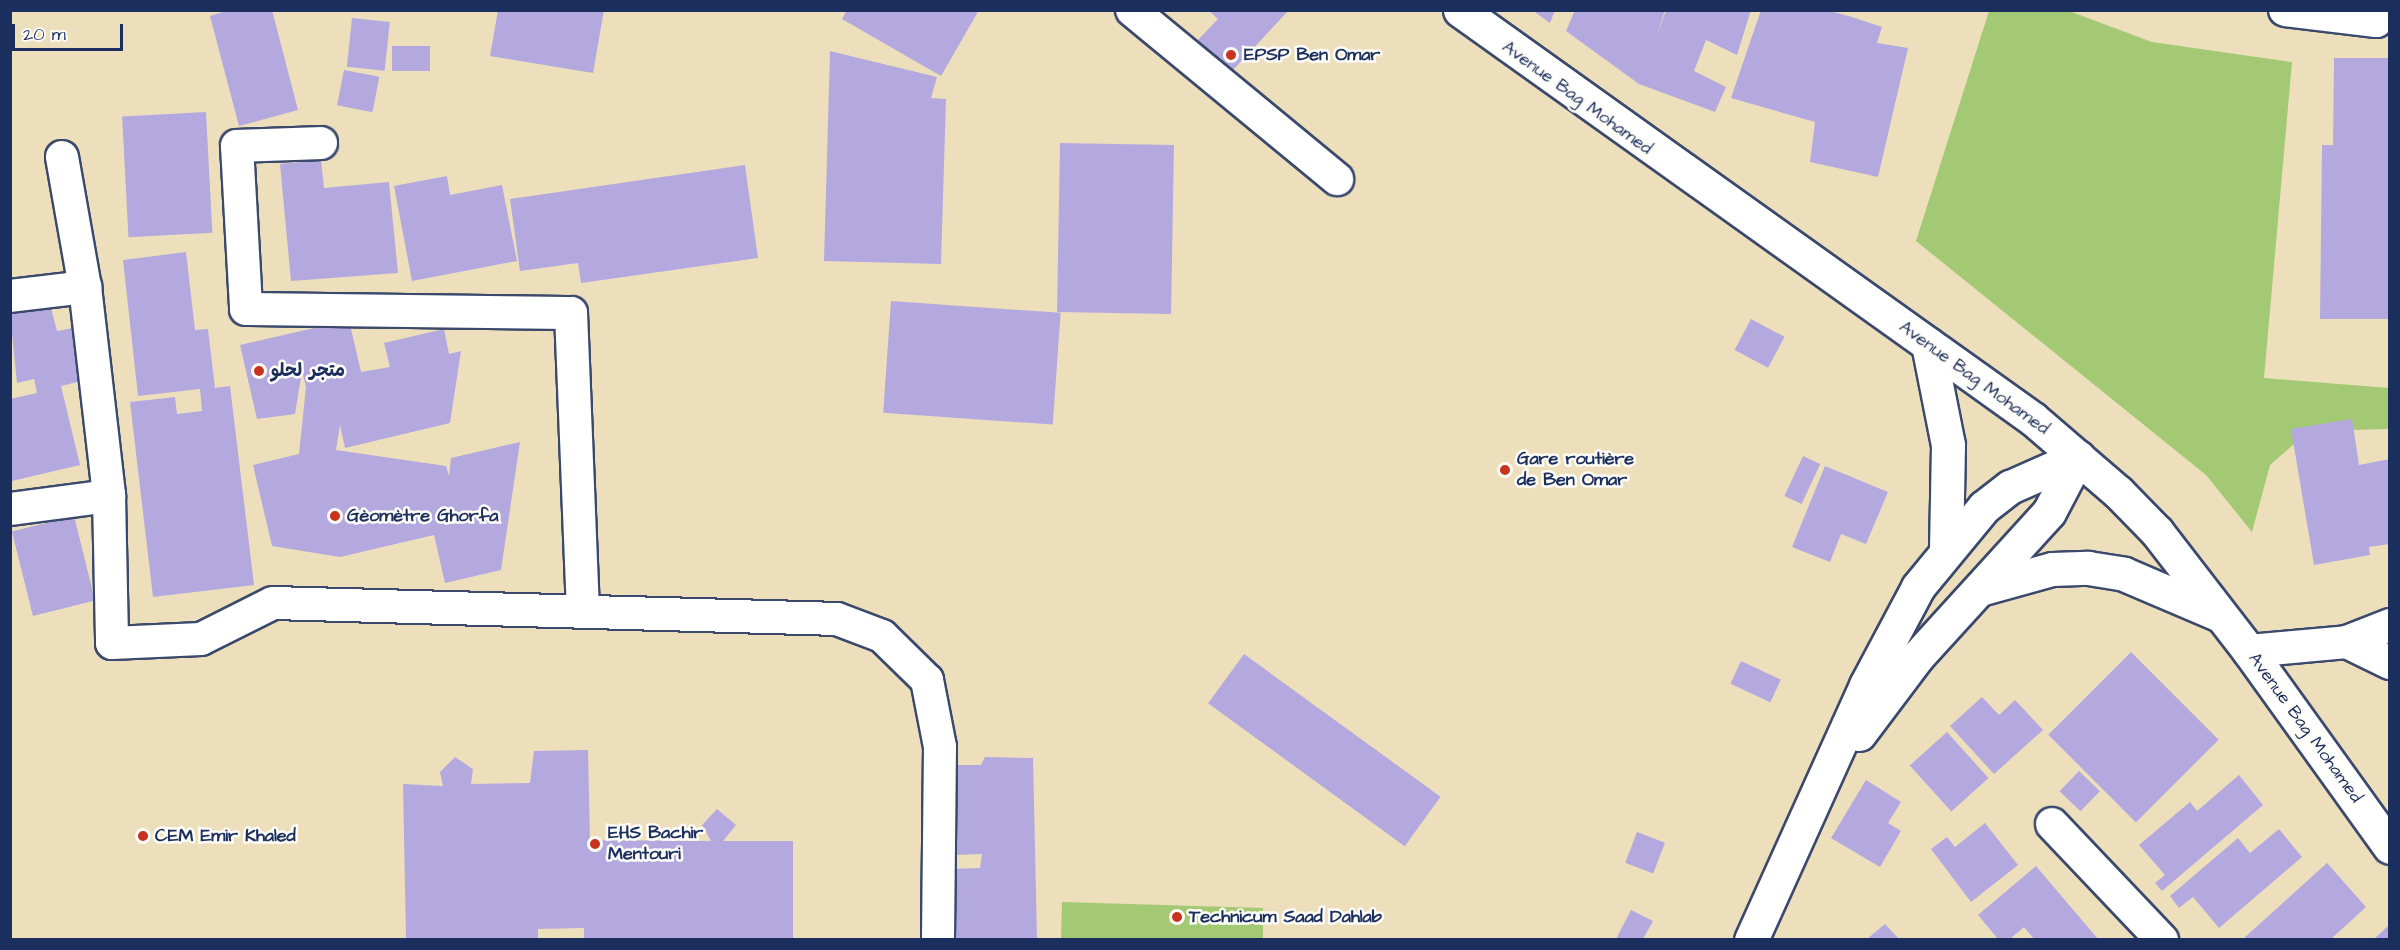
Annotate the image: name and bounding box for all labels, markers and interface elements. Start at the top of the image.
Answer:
scale bar [15,12,126,50]
text: 20 m [23,22,66,47]
street label: Avenue Bag Mohamed [1498,36,1656,160]
place label: EPSP Ben Omar [1244,44,1380,66]
marker: EPSP Ben Omar [1222,46,1240,64]
street label: Avenue Bag Mohamed [1895,316,2053,440]
place label: متجر لحلو [271,360,345,382]
marker: متجر لحلو [252,364,266,378]
place label: Gare routière de Ben Omar [1517,449,1634,492]
marker: Gare routière de Ben Omar [1498,463,1512,477]
place label: Gèomètre Ghorfa [347,505,499,527]
marker: Gèomètre Ghorfa [328,509,342,523]
street label: Avenue Bag Mohamed [2243,649,2367,807]
place label: EHS Bachir Mentouri [608,823,703,866]
place label: CEM Emir Khaled [155,825,296,847]
marker: CEM Emir Khaled [136,829,150,843]
marker: EHS Bachir Mentouri [586,835,604,853]
place label: Technicum Saad Dahlab [1189,906,1382,928]
marker: Technicum Saad Dahlab [1170,910,1184,924]

